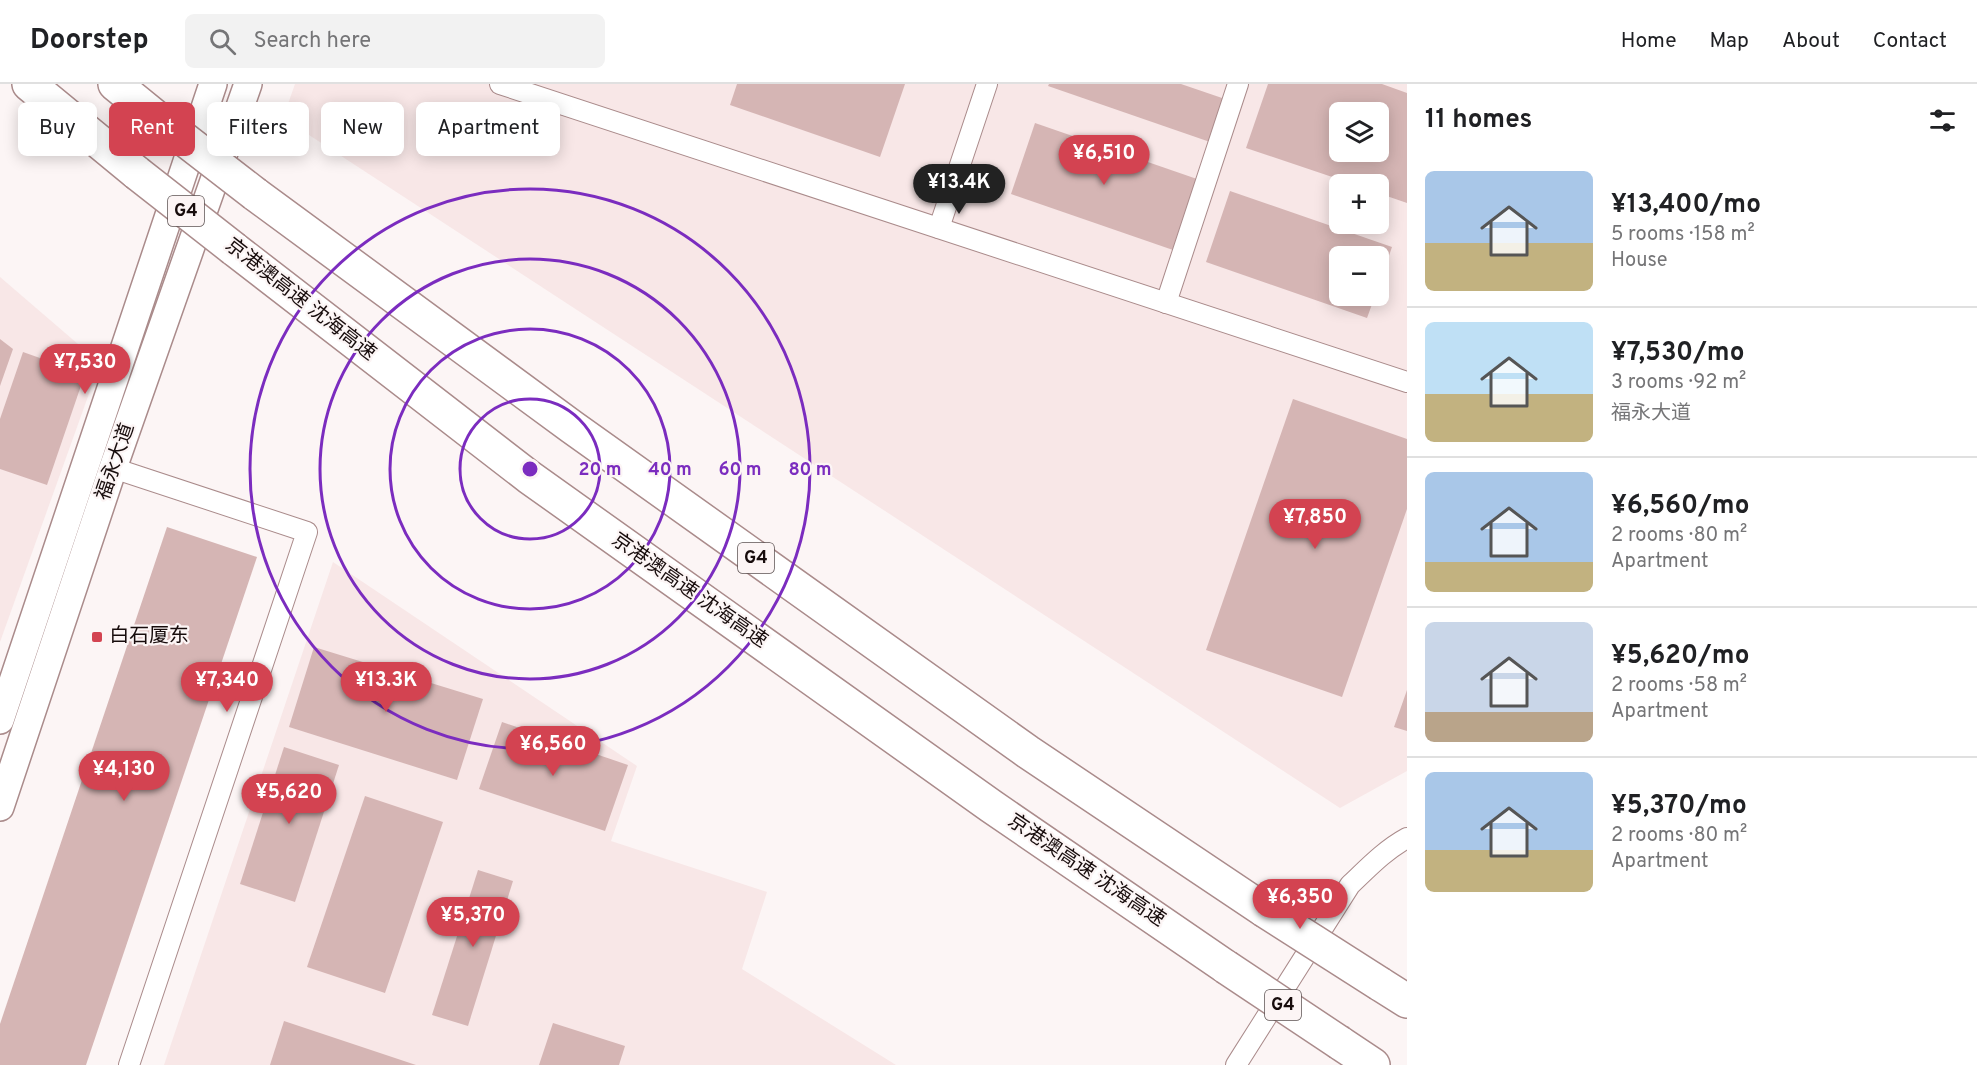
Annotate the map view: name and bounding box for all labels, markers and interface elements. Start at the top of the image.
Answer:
search box [185,14,605,68]
text: Doorstep [30,23,149,59]
icon: search [206,25,239,58]
text: Search here [254,28,371,55]
text: Home [1621,28,1677,55]
text: Map [1710,28,1749,55]
text: About [1782,28,1840,55]
text: Contact [1873,28,1947,55]
chip: Buy [18,102,97,156]
chip: Rent [109,102,195,156]
chip: Filters [207,102,309,156]
chip: New [321,102,404,156]
chip: Apartment [416,102,560,156]
map controls [1329,102,1389,306]
button: layers [1329,102,1389,162]
text: 11 homes [1425,104,1532,137]
icon: filters [1926,104,1959,137]
pin: ¥6,510 [1055,135,1153,186]
text: ¥6,510 [1073,141,1135,167]
pin: ¥13.4K [910,164,1008,215]
text: ¥13.4K [927,170,991,196]
button: + [1329,174,1389,234]
text: ¥13,400/mo [1611,189,1761,222]
icon: home [1473,195,1545,267]
road number: G4 [168,196,204,226]
text: 5 rooms · 158 m² [1611,222,1755,248]
street label: 京港澳高速 沈海高速 [219,233,381,367]
button: − [1329,246,1389,306]
text: House [1611,248,1667,274]
text: ¥7,530/mo [1611,337,1744,370]
pin: ¥7,530 [36,344,134,395]
icon: home [1473,346,1545,418]
text: ¥7,530 [53,350,117,376]
text: 3 rooms · 92 m² [1611,370,1746,396]
text: 福永大道 [1611,401,1691,427]
street label: 福永大道 [91,420,141,504]
centre of rings [520,459,540,479]
text: 20 m [578,459,622,482]
text: 40 m [648,459,692,482]
text: 60 m [718,459,762,482]
text: 80 m [788,459,832,482]
text: ¥6,560/mo [1611,490,1749,523]
icon: home [1473,496,1545,568]
pin: ¥7,850 [1266,499,1364,550]
text: ¥7,850 [1283,505,1347,531]
text: 2 rooms · 80 m² [1611,523,1747,549]
street label: 京港澳高速 沈海高速 [606,527,772,655]
road number: G4 [738,543,774,573]
text: Apartment [1611,549,1709,575]
place label: 白石厦东 [109,624,189,650]
marker: 白石厦东 [90,630,104,644]
text: ¥5,620/mo [1611,640,1749,673]
icon: home [1473,646,1545,718]
pin: ¥7,340 [178,662,276,713]
pin: ¥13.3K [337,662,435,713]
text: ¥7,340 [195,668,259,694]
text: ¥13.3K [355,668,417,694]
text: 2 rooms · 58 m² [1611,673,1747,699]
text: Apartment [1611,699,1709,725]
pin: ¥6,560 [504,726,602,777]
text: ¥6,560 [519,732,587,758]
pin: ¥4,130 [75,751,173,802]
text: ¥4,130 [93,757,155,783]
pin: ¥5,620 [240,774,338,825]
text: ¥5,620 [255,780,323,806]
text: ¥5,370/mo [1611,790,1747,823]
icon: home [1473,796,1545,868]
street label: 京港澳高速 沈海高速 [1002,809,1170,933]
text: 2 rooms · 80 m² [1611,823,1747,849]
text: Apartment [1611,849,1709,875]
pin: ¥6,350 [1251,879,1349,930]
text: ¥6,350 [1267,885,1333,911]
pin: ¥5,370 [424,897,522,948]
text: ¥5,370 [441,903,505,929]
road number: G4 [1265,990,1301,1020]

